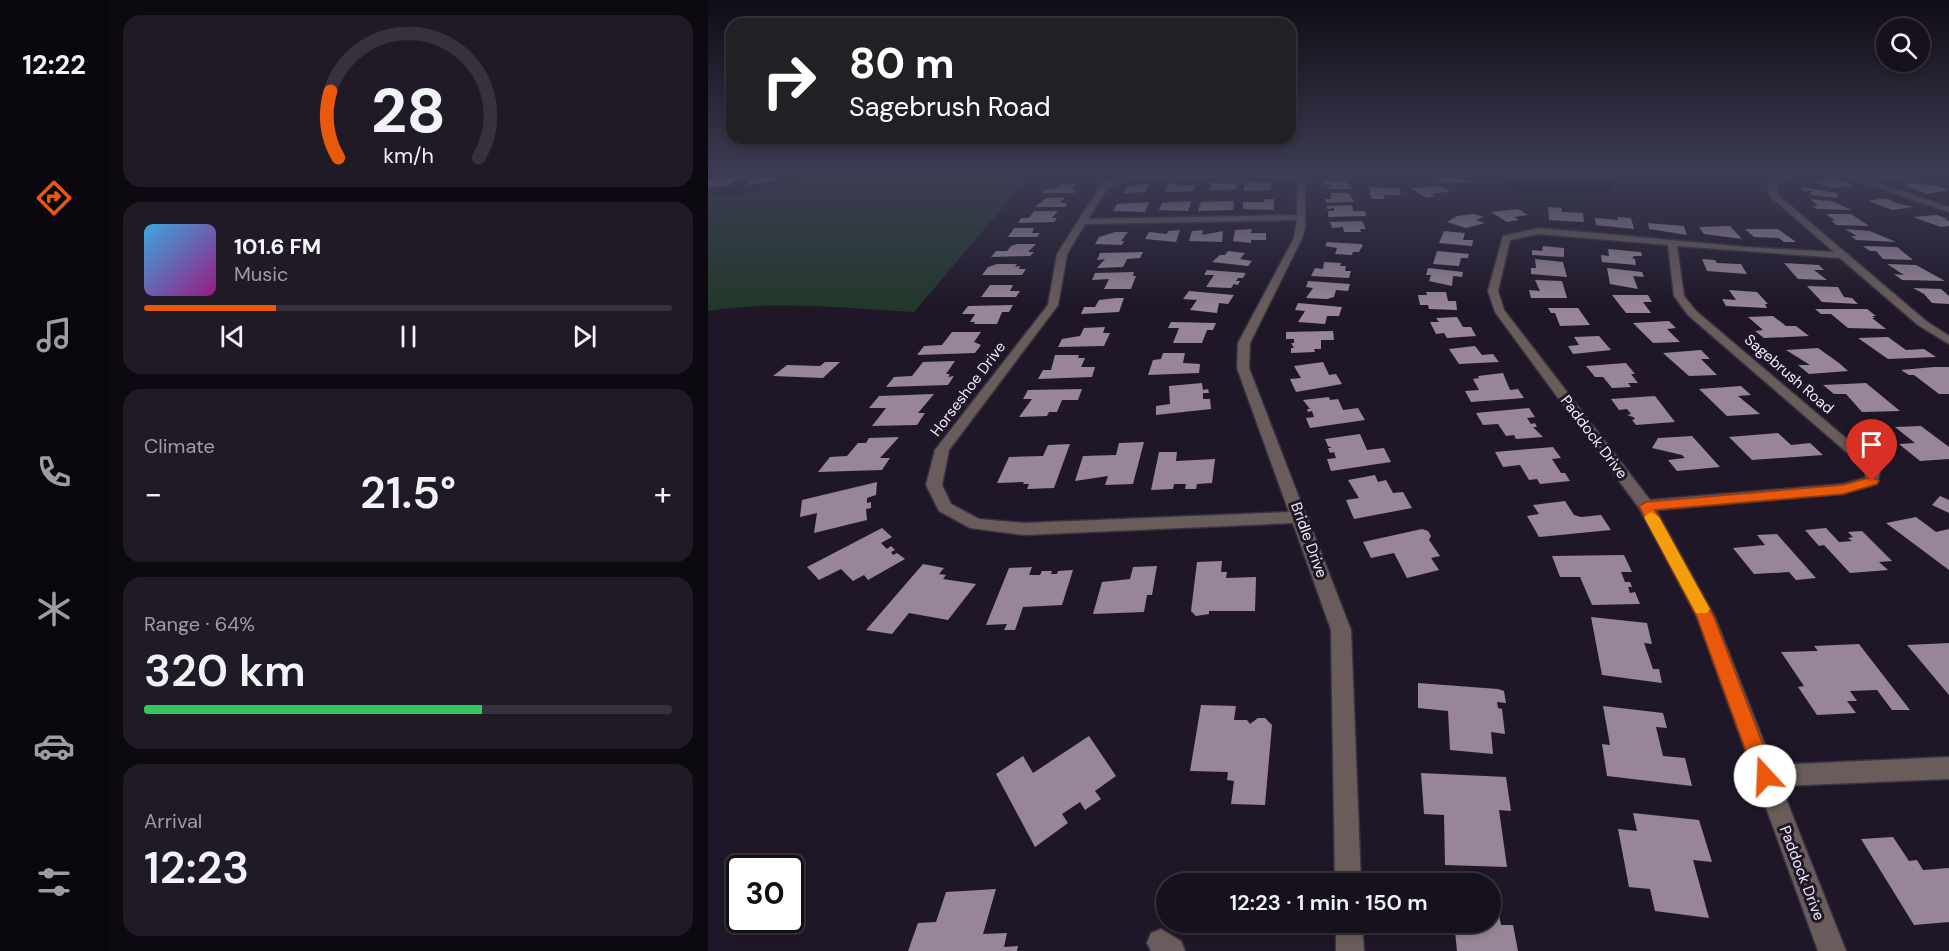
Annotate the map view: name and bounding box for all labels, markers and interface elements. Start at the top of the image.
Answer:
map controls [1876,18,1930,72]
button: search [1876,18,1930,72]
text: 80 m [849,36,955,91]
icon: right [750,42,828,120]
text: 12:22 [22,47,86,82]
text: 28 [370,70,446,151]
text: Sagebrush Road [849,89,1051,124]
text: km/h [383,142,433,170]
icon: directions [33,177,75,219]
text: 101.6 FM [234,232,321,261]
text: Music [234,261,289,287]
icon: music [33,314,75,356]
icon: previous [216,320,249,353]
icon: pause [392,320,425,353]
icon: next [568,320,601,353]
street label: Sagebrush Road [1740,330,1838,418]
street label: Horseshoe Drive [926,338,1010,440]
street label: Paddock Drive [1556,391,1632,483]
pin [1846,419,1897,481]
icon: arrive [1855,428,1888,461]
text: Climate [144,433,215,459]
icon: phone [33,451,75,493]
text: 21.5° [360,463,456,522]
text: − [144,472,162,515]
text: + [654,472,672,515]
street label: Bridle Drive [1286,499,1332,581]
icon: climate [33,588,75,630]
text: Range · 64% [144,611,255,637]
text: 320 km [144,641,306,700]
icon: car [33,725,75,767]
position arrow [1733,744,1797,808]
text: Arrival [144,808,202,834]
street label: Paddock Drive [1775,823,1829,923]
text: 12:23 [144,838,249,897]
speed limit sign: 30 [726,855,804,933]
icon: filters [33,861,75,903]
text: 12:23 · 1 min · 150 m [1229,888,1428,917]

